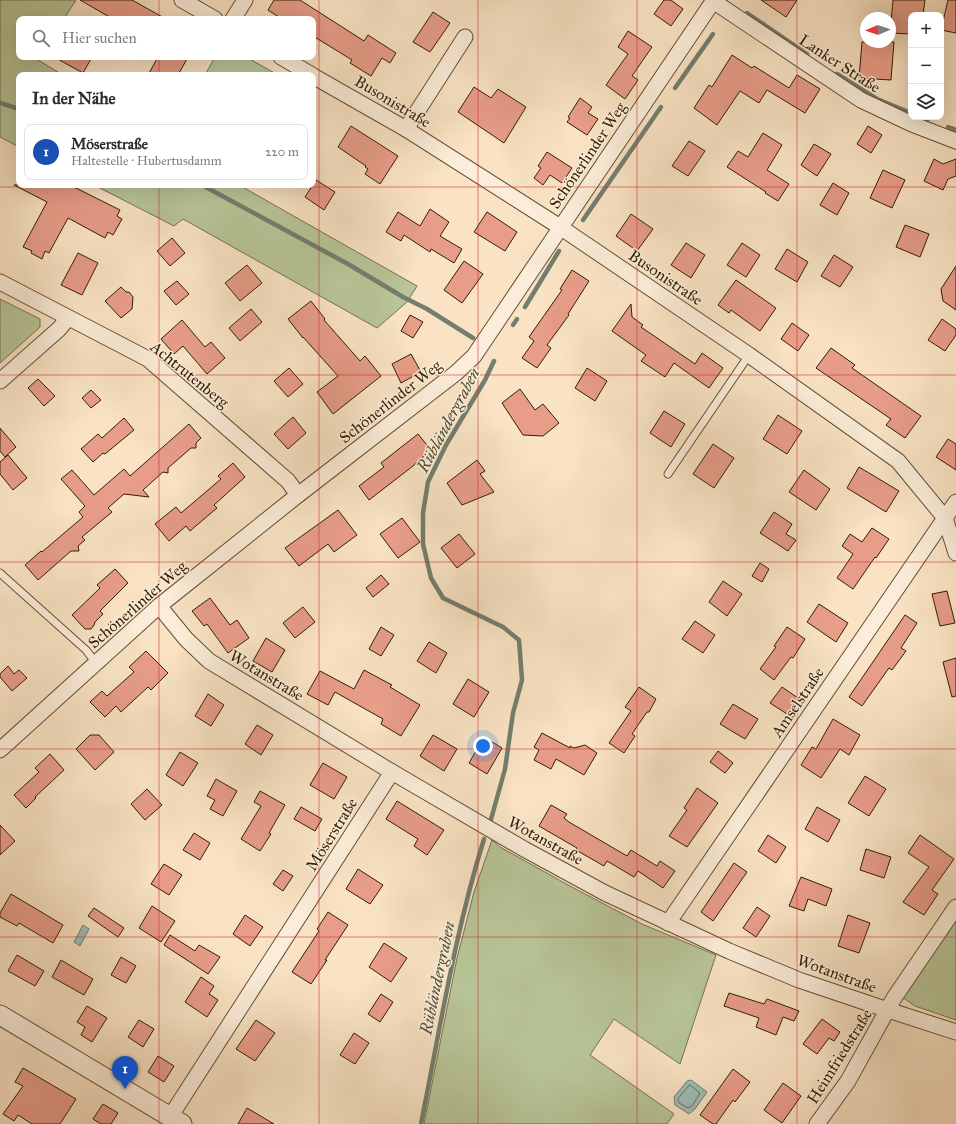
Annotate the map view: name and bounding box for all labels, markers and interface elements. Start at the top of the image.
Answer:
north arrow [860,12,896,48]
map controls [908,12,944,120]
button: + [908,12,944,48]
search box [16,16,316,60]
icon: search [30,27,52,49]
text: Hier suchen [62,29,137,47]
street label: Lanker Straße [795,30,884,97]
button: − [908,48,944,84]
street label: Busonistraße [351,71,435,132]
button: layers [908,84,944,120]
text: In der Nähe [32,88,116,109]
street label: Schönerlinder Weg [545,98,631,213]
text: Möserstraße [71,135,148,153]
text: 1 [43,144,49,160]
text: 220 m [265,144,299,160]
text: Haltestelle · Hubertusdamm [71,153,222,169]
street label: Busonistraße [625,246,707,309]
street label: Achtrutenberg [145,336,233,413]
street label: Schönerlinder Weg [335,355,446,448]
water label: Rübländergraben [412,364,485,477]
street label: Schönerlinder Weg [84,556,192,653]
street label: Wotanstraße [226,646,307,705]
street label: Amselstraße [767,663,828,742]
your location [473,736,493,756]
street label: Möserstraße [302,794,361,874]
street label: Wotanstraße [505,812,587,869]
water label: Rübländergraben [415,919,460,1038]
street label: Wotanstraße [795,950,879,997]
street label: Heimfriedstraße [803,1005,876,1107]
pin: 1 [112,1056,138,1089]

